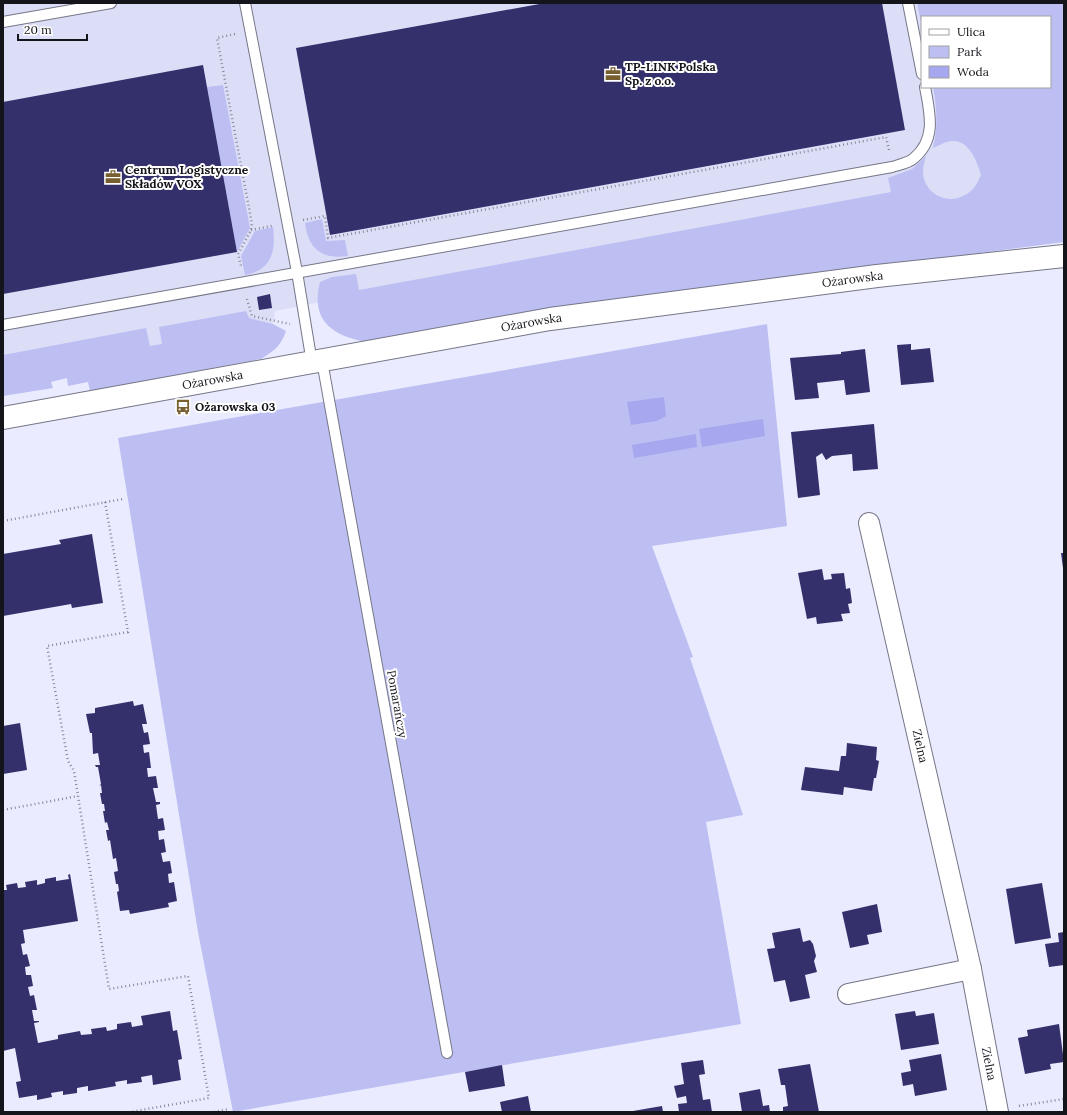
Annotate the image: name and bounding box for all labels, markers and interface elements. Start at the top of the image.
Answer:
scale bar [18,16,87,42]
legend [921,16,1051,88]
text: 20 m [24,22,52,37]
text: Ulica [957,24,985,39]
text: Park [957,44,983,59]
place label: TP-LINK Polska Sp. z o.o. [625,59,716,88]
text: Woda [957,64,989,79]
office icon: TP-LINK Polska Sp. z o.o. [604,65,622,83]
place label: Centrum Logistyczne Składów VOX [125,162,249,191]
office icon: Centrum Logistyczne Składów VOX [104,168,122,186]
street label: Ożarowska [821,267,884,290]
street label: Ożarowska [500,310,563,335]
street label: Ożarowska [181,367,244,392]
bus stop icon: Ożarowska 03 [174,398,192,416]
place label: Ożarowska 03 [195,399,276,414]
street label: Pomarańczy [384,669,411,740]
street label: Zielna [909,728,932,764]
street label: Zielna [979,1046,1000,1082]

